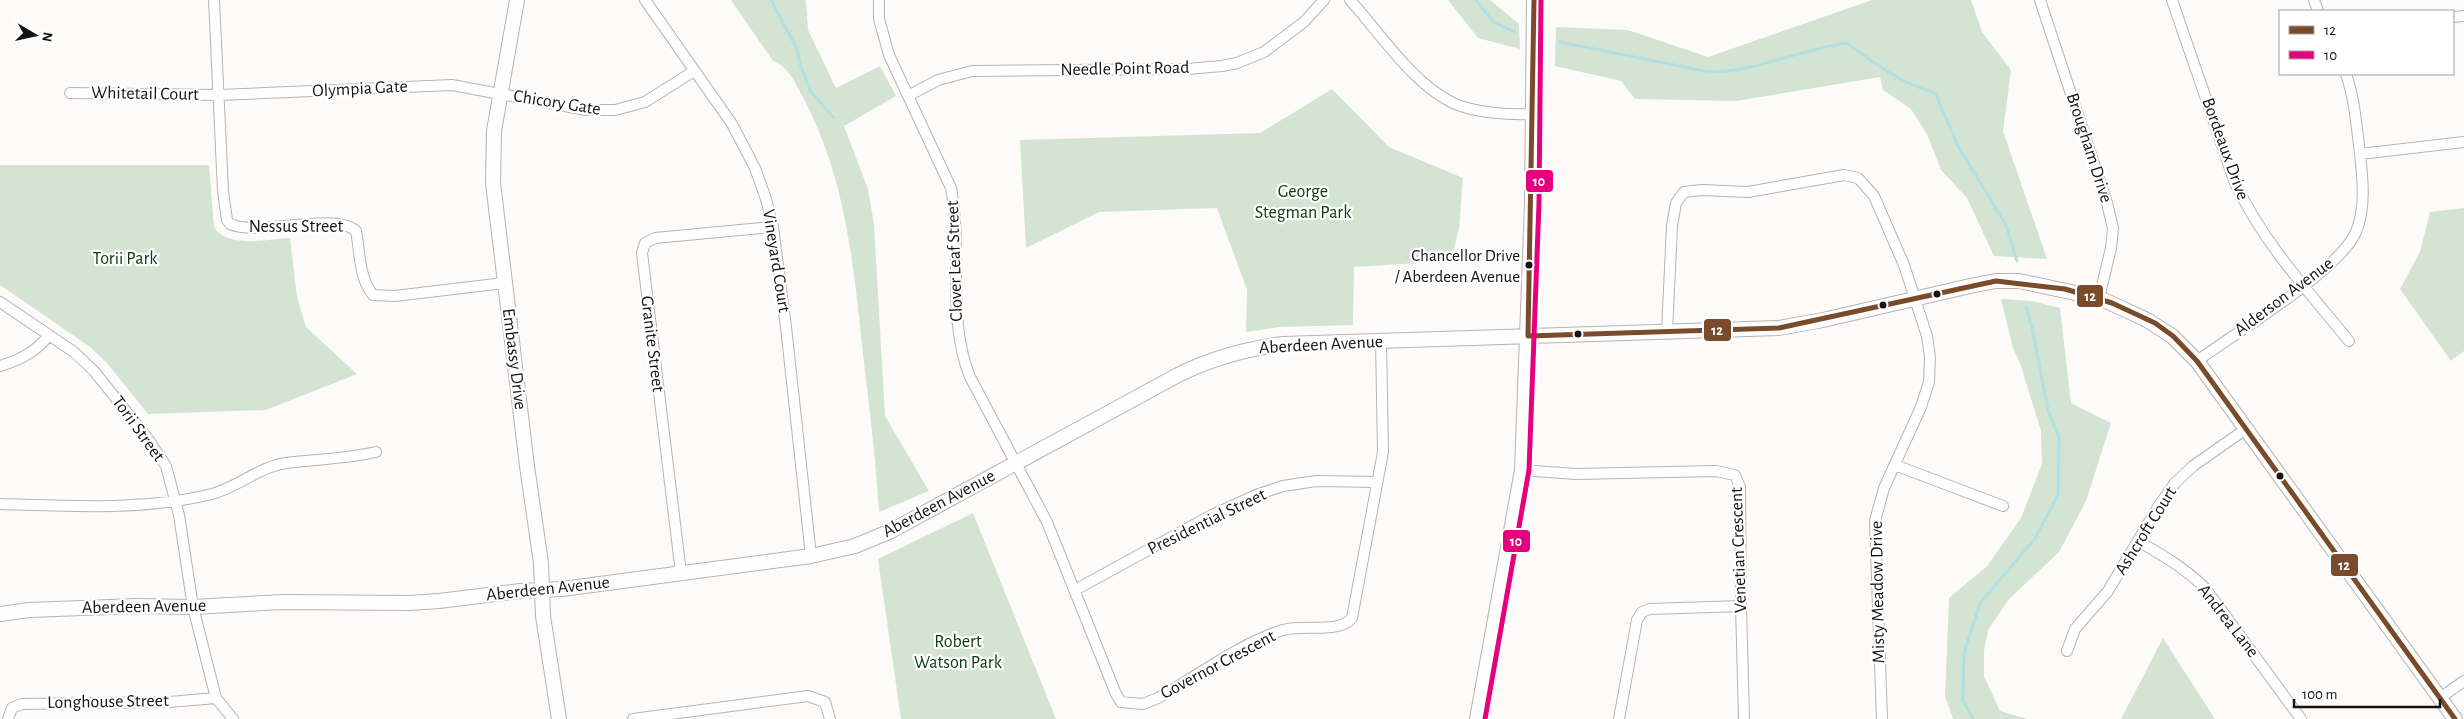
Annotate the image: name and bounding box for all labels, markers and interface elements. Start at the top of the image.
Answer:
north arrow [10,10,60,60]
legend [2279,10,2454,75]
text: 12 [2324,23,2336,38]
text: N [39,31,55,43]
text: 10 [2324,48,2337,63]
street label: Needle Point Road [1060,59,1190,79]
street label: Olympia Gate [312,78,408,100]
street label: Whitetail Court [91,84,199,104]
street label: Chicory Gate [512,87,602,119]
street label: Brougham Drive [2063,91,2115,205]
street label: Bordeaux Drive [2198,96,2252,202]
line badge: 10 [1525,169,1554,193]
text: 10 [1533,175,1545,189]
park label: George Stegman Park [1255,183,1352,222]
street label: Clover Leaf Street [944,200,966,322]
street label: Vineyard Court [759,208,793,314]
street label: Nessus Street [249,218,344,236]
place label: Chancellor Drive / Aberdeen Avenue [1395,247,1520,285]
park label: Torii Park [93,250,158,268]
street label: Alderson Avenue [2231,254,2337,340]
marker: Chancellor Drive / Aberdeen Avenue [1524,260,1534,270]
line badge: 12 [2076,284,2104,308]
unlabelled marker [1932,289,1942,299]
text: 12 [2084,290,2096,304]
street label: Granite Street [637,295,667,393]
unlabelled marker [1878,300,1888,310]
street label: Embassy Drive [499,307,529,411]
line badge: 12 [1703,318,1732,342]
text: 12 [1711,324,1723,338]
unlabelled marker [1573,329,1583,339]
street label: Aberdeen Avenue [1258,333,1384,357]
street label: Torii Street [108,393,168,465]
street label: Aberdeen Avenue [880,467,998,541]
unlabelled marker [2275,471,2285,481]
street label: Ashcroft Court [2112,484,2180,578]
street label: Presidential Street [1145,485,1269,558]
street label: Venetian Crescent [1728,487,1750,613]
street label: Misty Meadow Drive [1868,521,1888,663]
line badge: 10 [1502,529,1531,553]
text: 10 [1510,535,1522,549]
line badge: 12 [2330,553,2359,577]
text: 12 [2338,559,2350,573]
street label: Aberdeen Avenue [485,574,611,604]
street label: Andrea Lane [2194,581,2262,661]
street label: Aberdeen Avenue [82,597,206,617]
street label: Governor Crescent [1158,627,1279,703]
park label: Robert Watson Park [914,633,1003,672]
scale bar [2294,676,2440,708]
text: 100 m [2302,687,2337,702]
street label: Longhouse Street [47,692,169,712]

